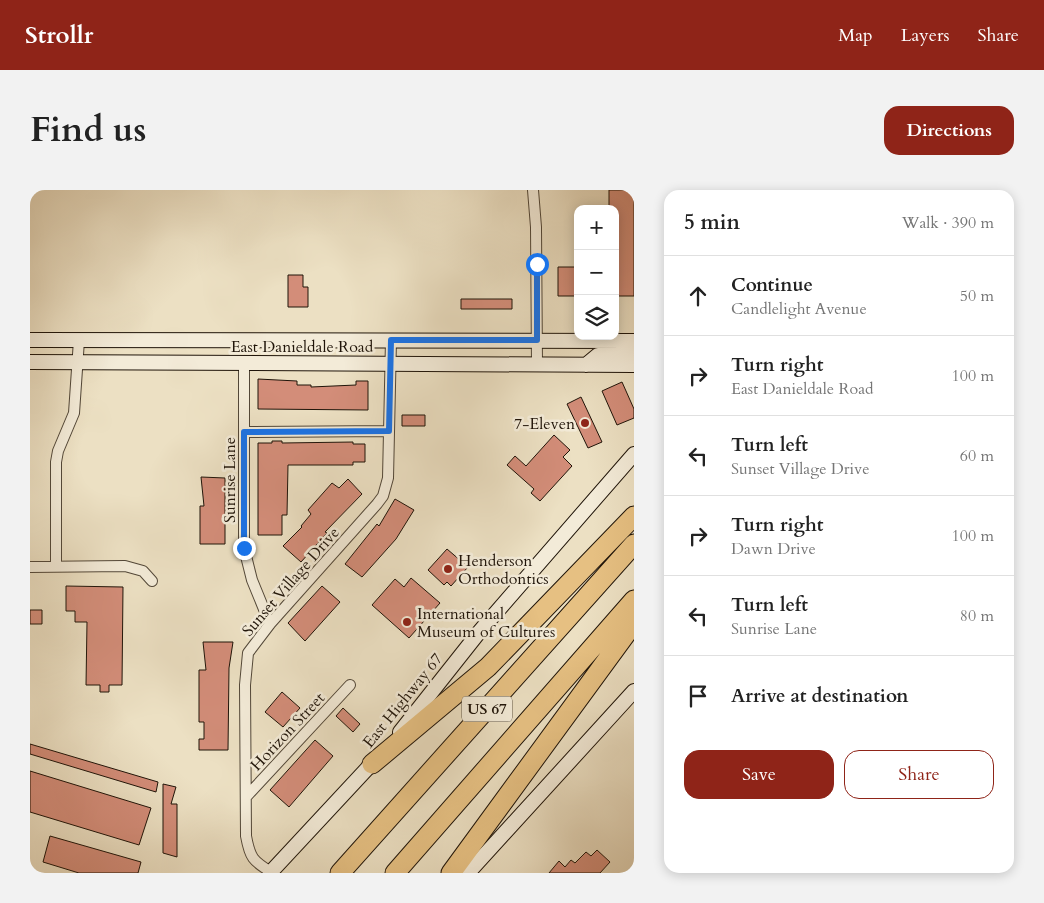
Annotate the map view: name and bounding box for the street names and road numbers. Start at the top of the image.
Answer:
street label: East Danieldale Road [231,336,374,358]
street label: Sunrise Lane [219,437,241,523]
street label: Sunset Village Drive [237,522,344,641]
street label: East Highway 67 [358,649,448,753]
street label: Horizon Street [246,688,330,776]
road number: US 67 [462,696,512,722]

